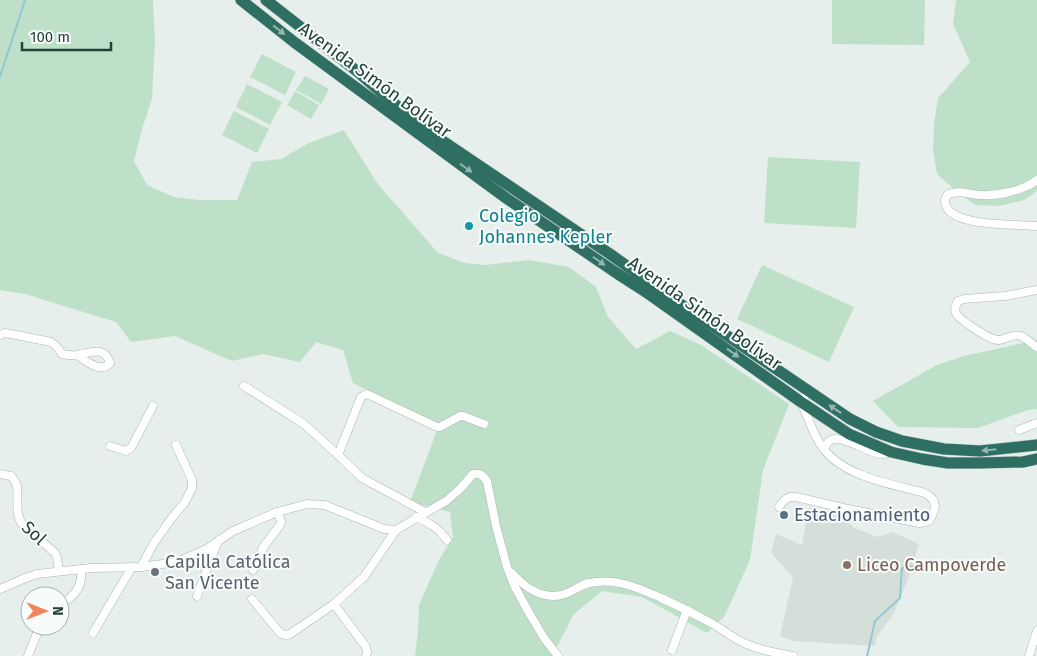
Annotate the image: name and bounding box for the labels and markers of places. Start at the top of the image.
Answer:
place label: Colegio Johannes Kepler [479,205,612,248]
marker: Colegio Johannes Kepler [463,220,475,232]
place label: Estacionamiento [794,504,930,526]
marker: Estacionamiento [778,509,790,521]
place label: Capilla Católica San Vicente [165,551,290,594]
place label: Liceo Campoverde [857,554,1006,576]
marker: Liceo Campoverde [841,559,853,571]
marker: Capilla Católica San Vicente [149,566,161,578]

